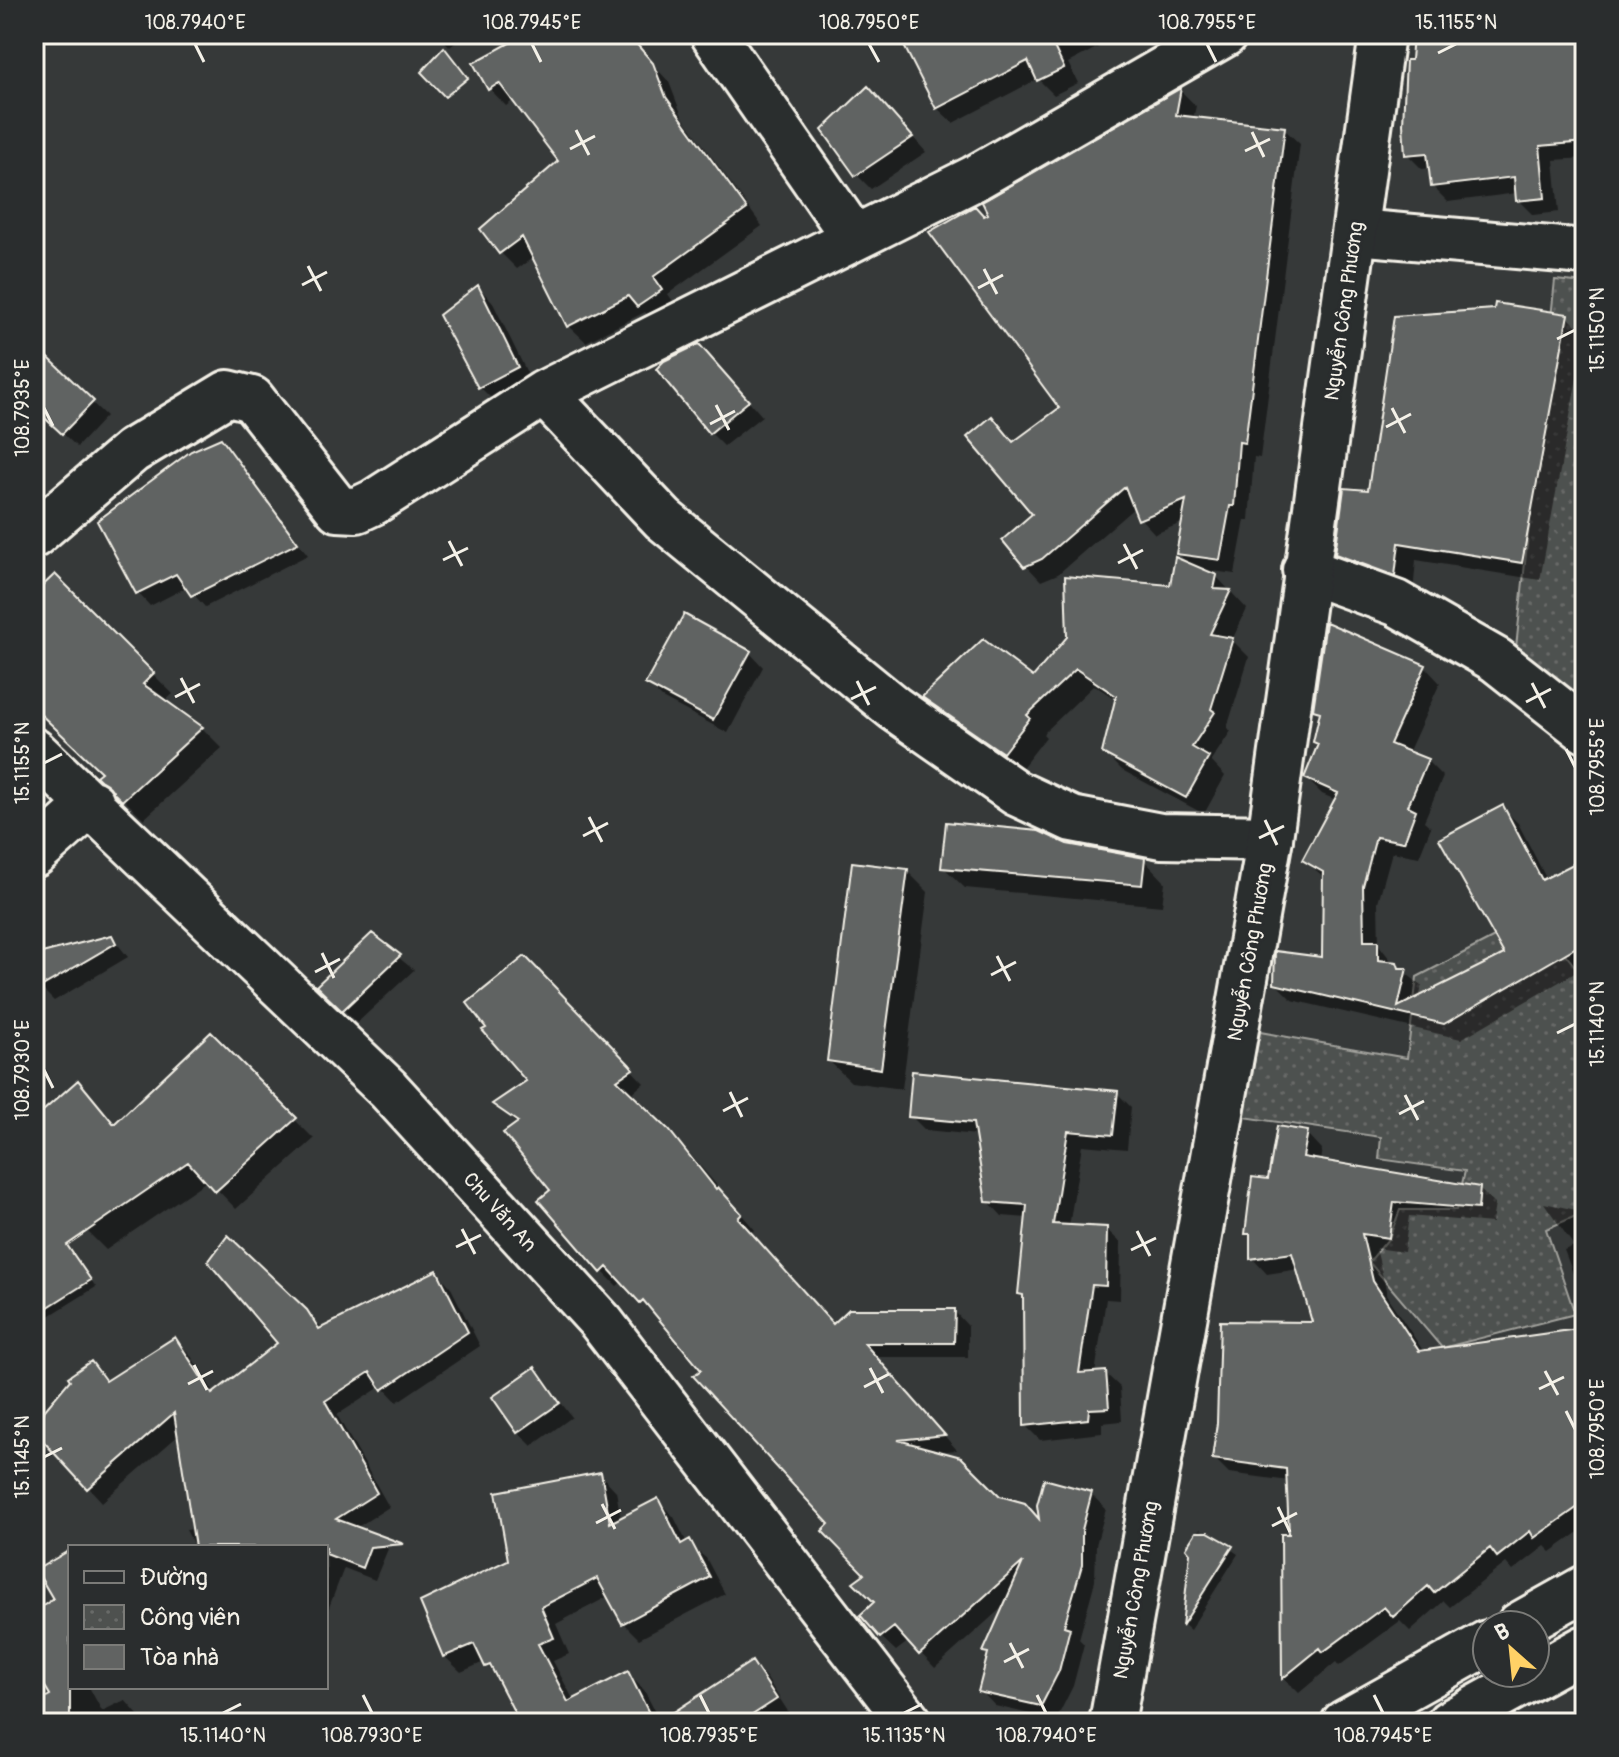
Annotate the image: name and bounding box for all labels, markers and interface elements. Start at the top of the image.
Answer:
text: 108.7940°E [144,10,246,35]
text: 108.7945°E [483,10,581,35]
text: 108.7950°E [819,10,919,35]
text: 108.7955°E [1158,10,1256,35]
text: 15.1155°N [1415,10,1497,35]
street label: Nguyễn Công Phương [1319,220,1369,402]
text: 15.1150°N [1585,287,1610,373]
text: 108.7935°E [10,359,35,457]
text: 108.7955°E [1585,718,1610,816]
text: 15.1155°N [10,722,35,804]
street label: Nguyễn Công Phương [1222,861,1278,1043]
text: 15.1140°N [1585,981,1610,1067]
text: 108.7930°E [10,1020,35,1120]
street label: Chu Văn An [458,1167,542,1257]
text: 108.7950°E [1585,1379,1610,1479]
text: 15.1145°N [10,1415,35,1499]
street label: Nguyễn Công Phương [1108,1499,1164,1681]
legend [68,1545,328,1689]
text: Đường [140,1563,208,1592]
text: Công viên [140,1603,240,1632]
north arrow [1471,1609,1551,1689]
text: B [1490,1617,1514,1647]
text: Tòa nhà [140,1643,219,1672]
text: 15.1140°N [180,1723,266,1748]
text: 108.7930°E [322,1723,422,1748]
text: 108.7935°E [660,1723,758,1748]
text: 15.1135°N [863,1723,945,1748]
text: 108.7940°E [995,1723,1097,1748]
text: 108.7945°E [1334,1723,1432,1748]

